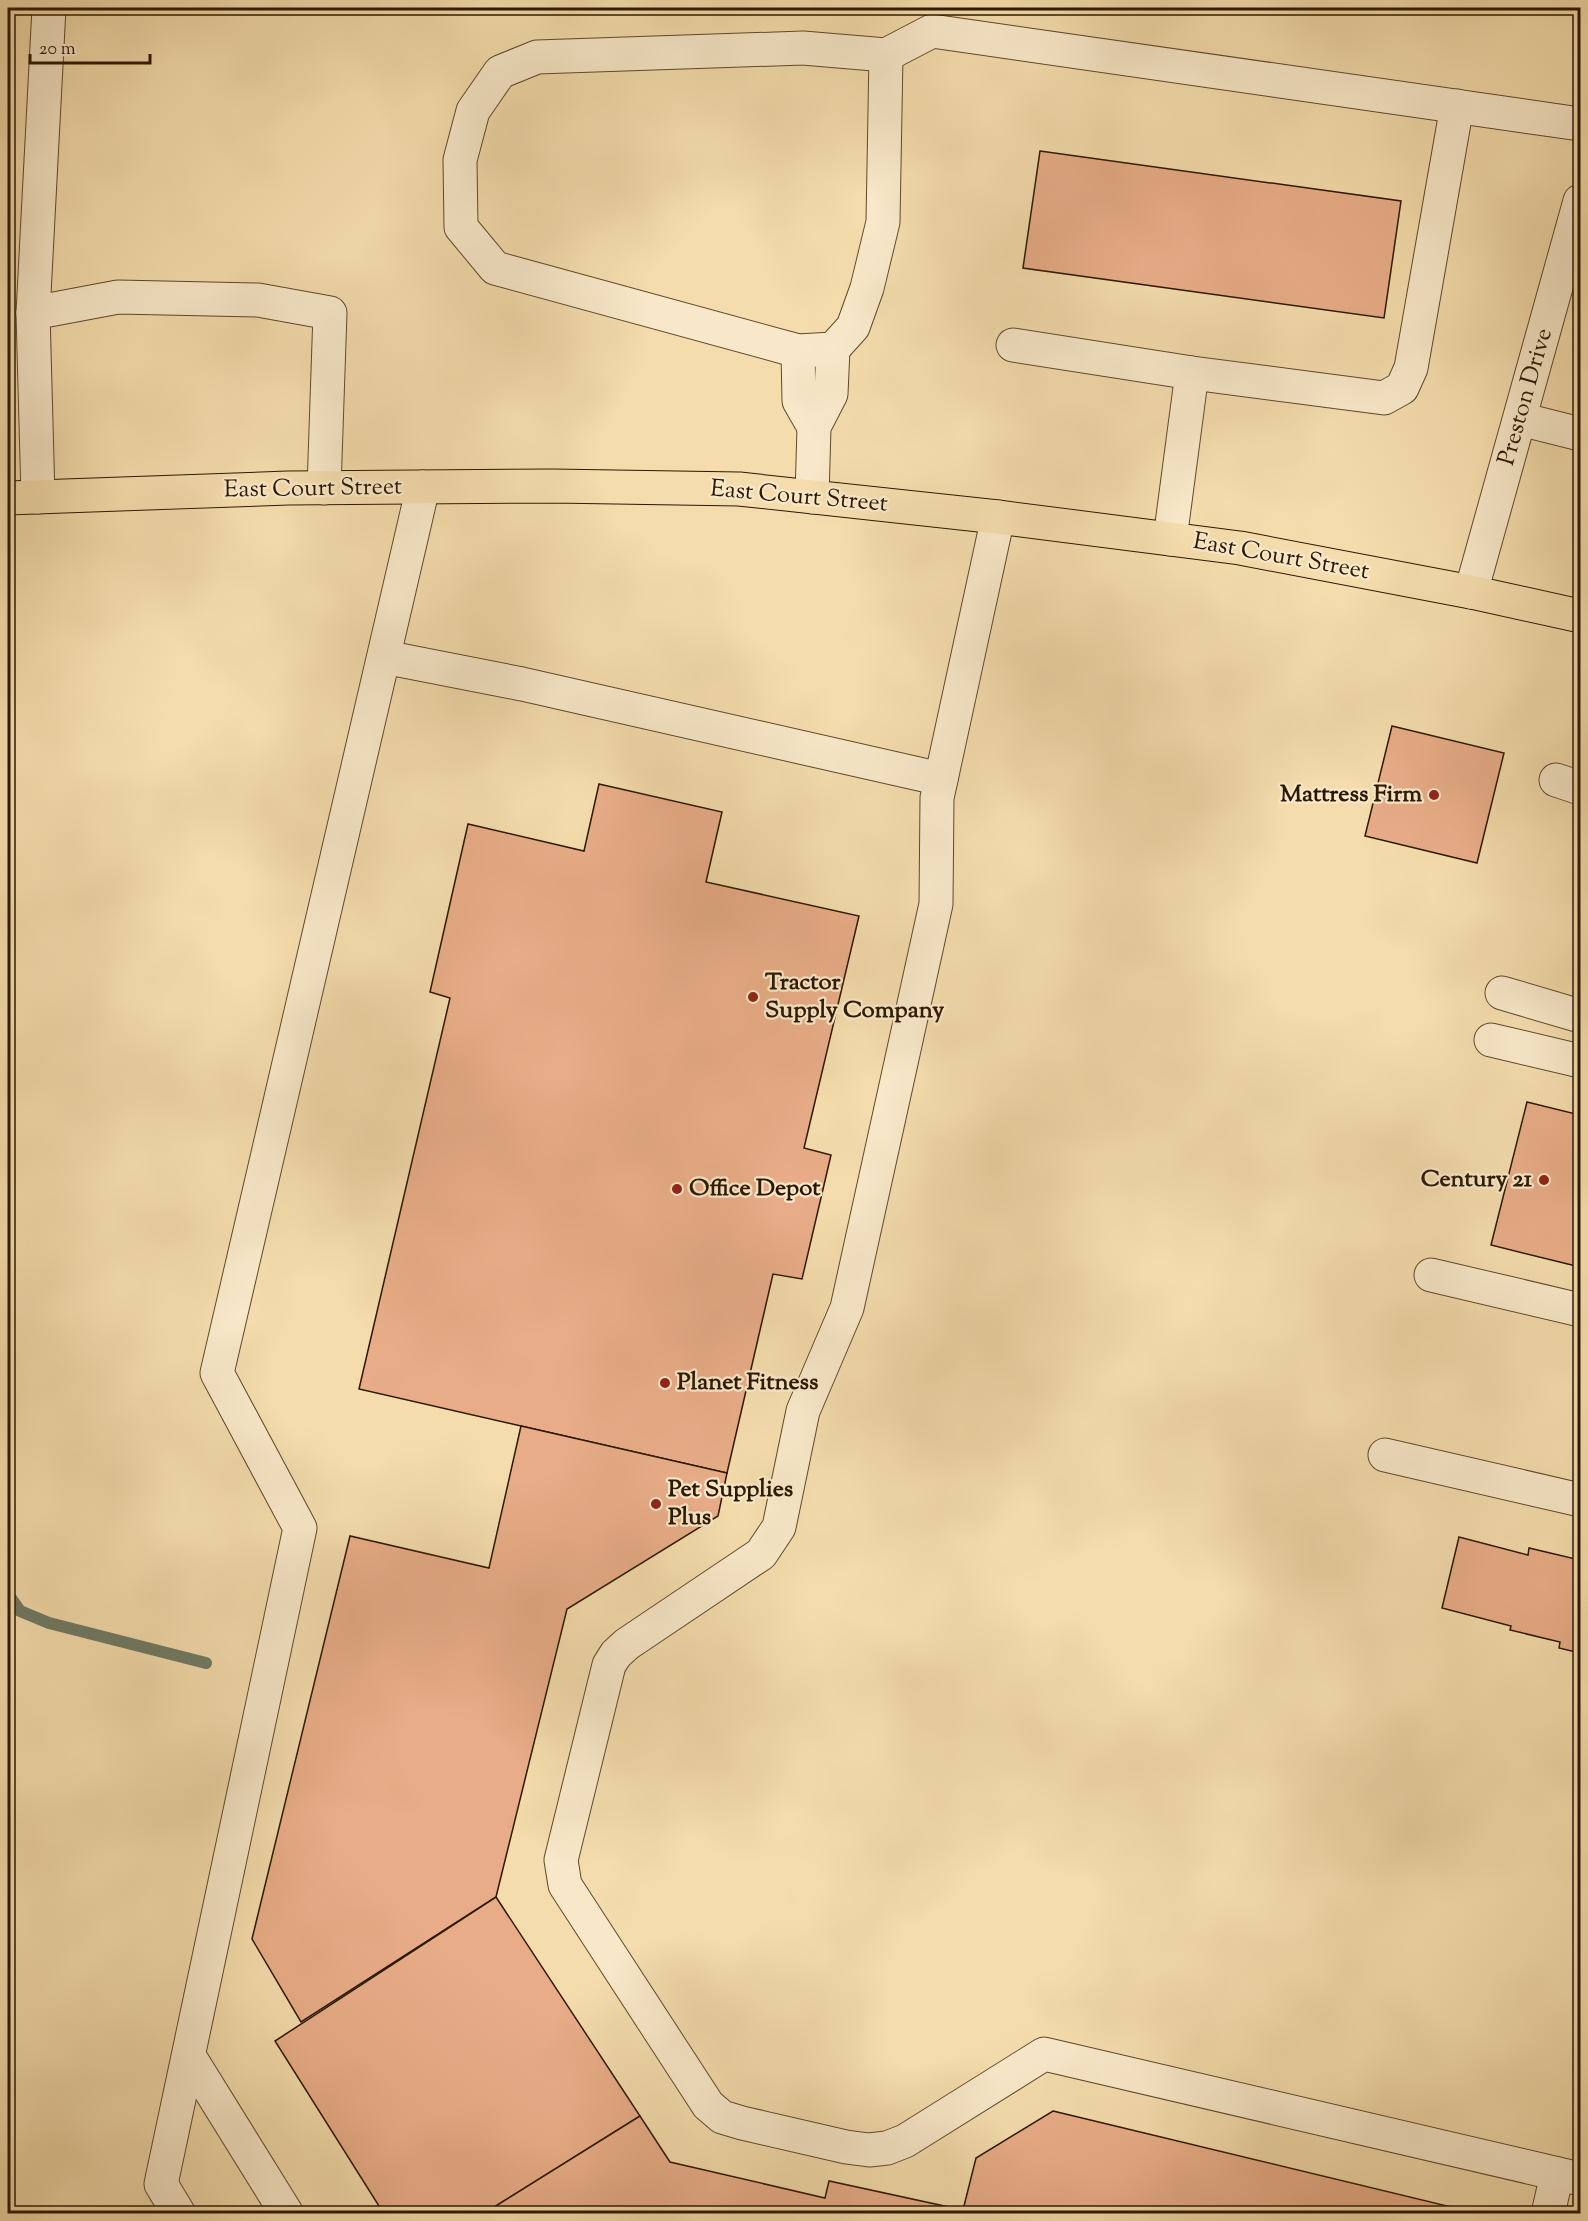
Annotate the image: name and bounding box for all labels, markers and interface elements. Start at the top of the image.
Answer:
scale bar [30,27,150,65]
text: 20 m [39,37,76,63]
street label: Preston Drive [1490,324,1562,470]
street label: East Court Street [224,470,402,508]
street label: East Court Street [709,472,889,522]
street label: East Court Street [1190,525,1372,589]
place label: Mattress Firm [1280,778,1422,812]
marker: Mattress Firm [1427,788,1441,802]
place label: Tractor Supply Company [765,966,944,1028]
marker: Tractor Supply Company [746,990,760,1004]
place label: Century 21 [1421,1163,1533,1197]
place label: Office Depot [689,1172,821,1206]
marker: Century 21 [1537,1173,1551,1187]
marker: Office Depot [670,1182,684,1196]
place label: Planet Fitness [677,1366,818,1400]
marker: Planet Fitness [658,1376,672,1390]
place label: Pet Supplies Plus [668,1473,793,1535]
marker: Pet Supplies Plus [649,1497,663,1511]

